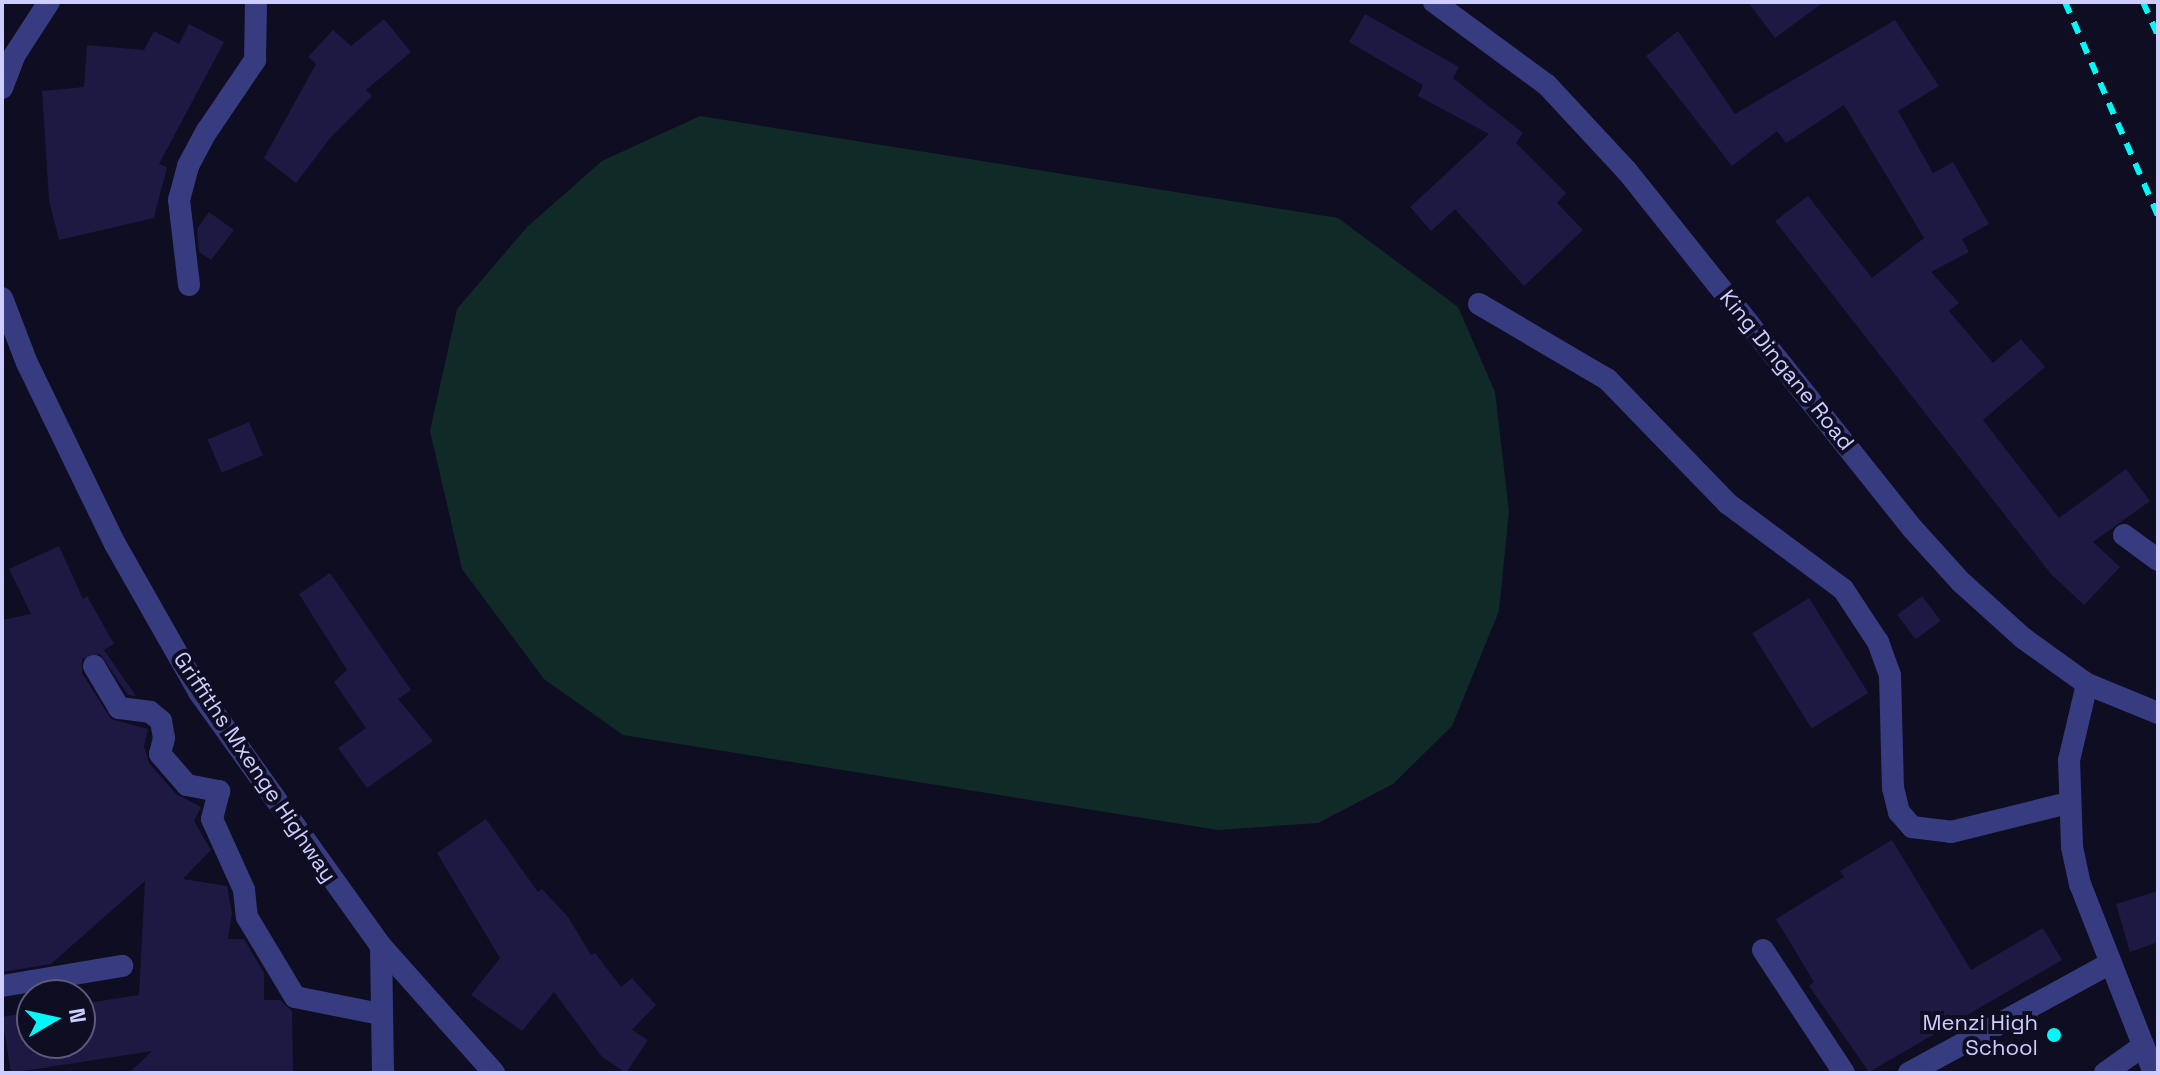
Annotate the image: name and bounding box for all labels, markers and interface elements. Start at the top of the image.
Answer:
street label: King Dingane Road [1714,285,1860,455]
street label: Griffiths Mxenge Highway [168,647,342,887]
north arrow [16,979,96,1059]
text: N [63,1006,93,1025]
place label: Menzi High School [1923,1009,2038,1060]
marker: Menzi High School [2045,1026,2063,1044]

